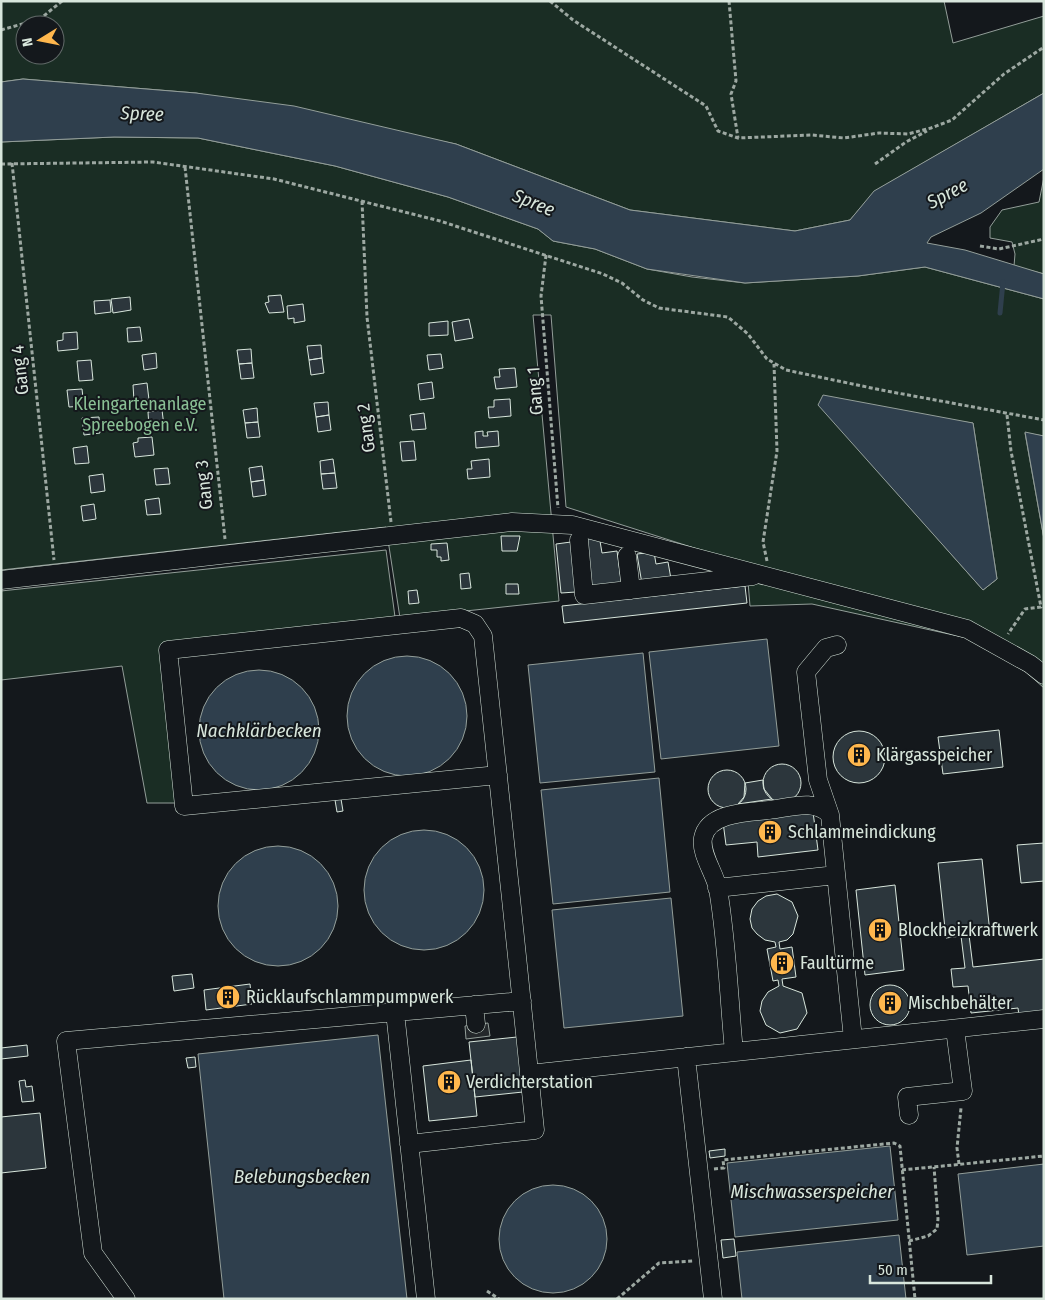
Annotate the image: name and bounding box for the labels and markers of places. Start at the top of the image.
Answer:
building icon: Klärgasspeicher [846,742,872,768]
place label: Klärgasspeicher [876,744,993,766]
building icon: Schlammeindickung [757,819,783,845]
place label: Schlammeindickung [788,821,936,843]
building icon: Blockheizkraftwerk [867,917,893,943]
place label: Blockheizkraftwerk [898,919,1038,941]
building icon: Faultürme [769,950,795,976]
place label: Faultürme [800,952,874,974]
building icon: Rücklaufschlammpumpwerk [215,984,241,1010]
place label: Rücklaufschlammpumpwerk [246,986,454,1008]
building icon: Mischbehälter [877,990,903,1016]
place label: Mischbehälter [908,992,1013,1014]
building icon: Verdichterstation [436,1069,462,1095]
place label: Verdichterstation [466,1071,593,1093]

